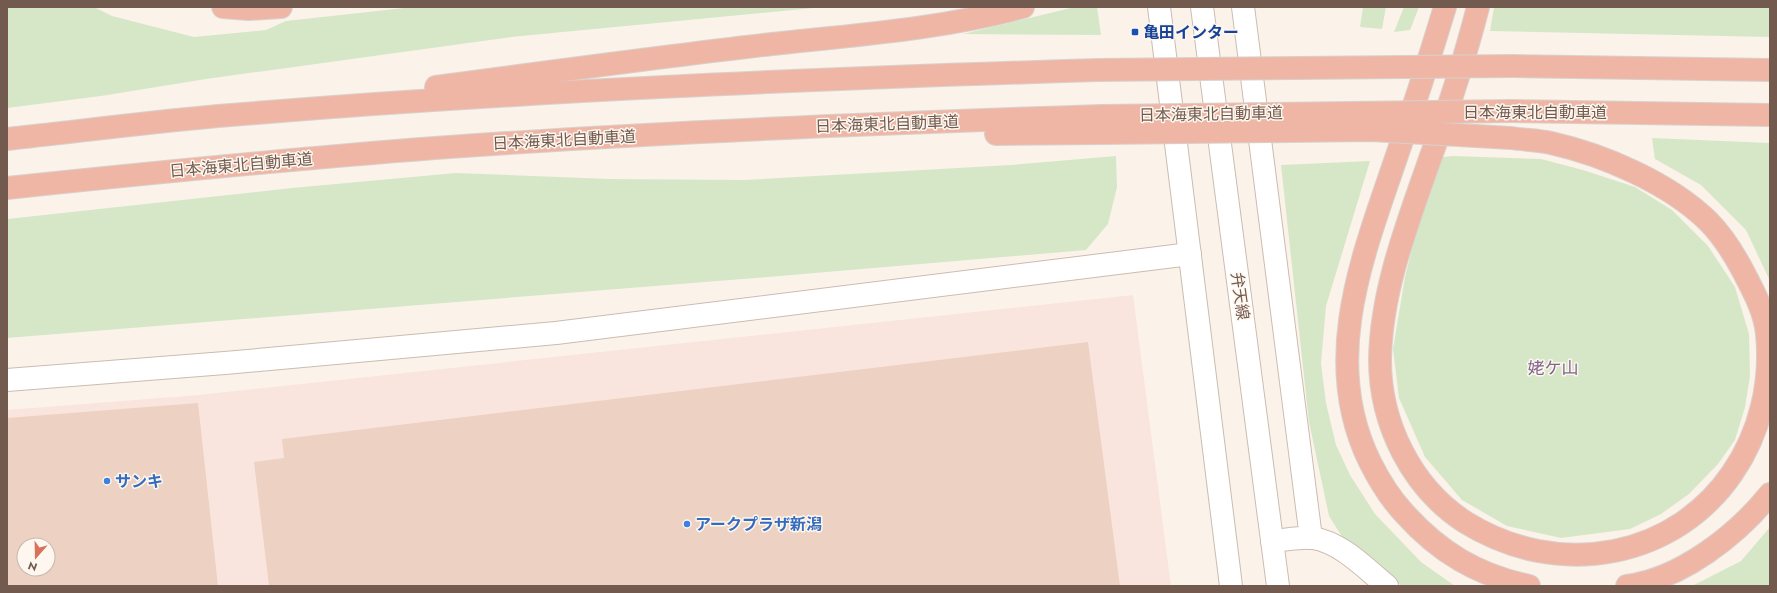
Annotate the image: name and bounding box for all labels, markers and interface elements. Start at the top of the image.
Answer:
place label: 亀田インター [1143,21,1239,44]
marker: 亀田インター [1130,27,1140,37]
street label: 日本海東北自動車道 [1139,101,1283,127]
street label: 日本海東北自動車道 [1463,101,1607,124]
street label: 日本海東北自動車道 [815,110,959,138]
street label: 日本海東北自動車道 [491,125,637,155]
street label: 日本海東北自動車道 [168,147,314,183]
street label: 弁天線 [1225,271,1255,321]
district label: 姥ケ山 [1528,356,1579,380]
place label: サンキ [115,470,163,493]
marker: サンキ [102,476,112,486]
place label: アークプラザ新潟 [695,513,822,536]
marker: アークプラザ新潟 [682,519,692,529]
north arrow [16,537,56,577]
text: N [26,557,39,575]

